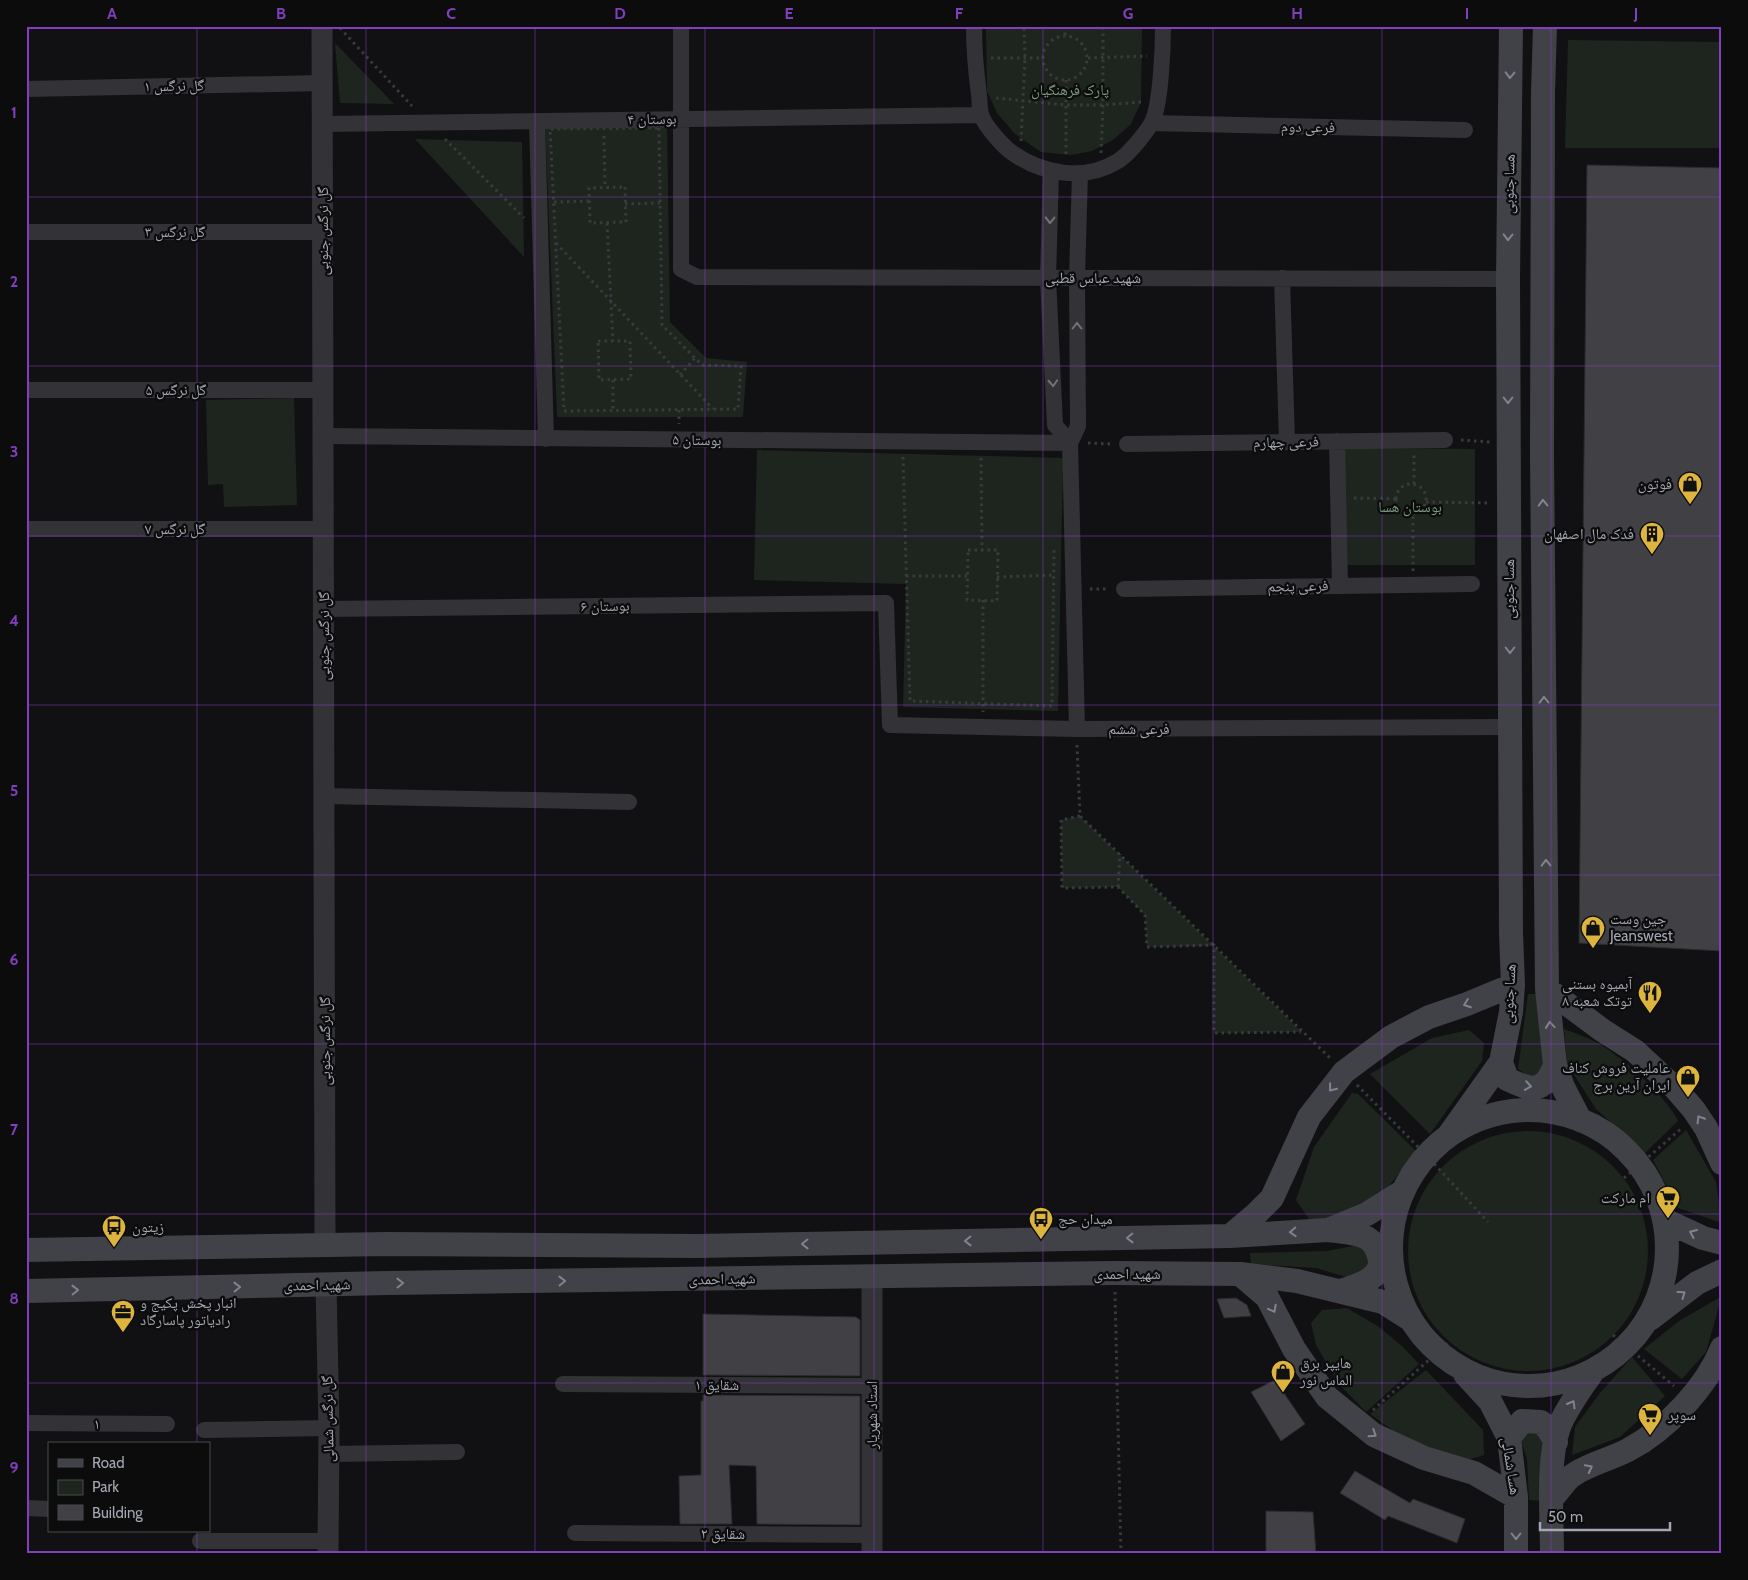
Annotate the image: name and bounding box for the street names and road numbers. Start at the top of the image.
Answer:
street label: گل نرگس ۱ [144,76,205,97]
street label: بوستان ۴ [627,110,677,129]
street label: فرعی دوم [1281,118,1335,137]
street label: هسا جنوبی [1499,154,1520,214]
street label: گل نرگس جنوبی [314,186,333,275]
street label: گل نرگس ۳ [145,223,205,242]
street label: شهید عباس قطبی [1045,269,1141,288]
street label: گل نرگس ۵ [146,381,206,400]
street label: بوستان ۵ [672,431,722,450]
street label: فرعی چهارم [1253,432,1319,453]
street label: گل نرگس ۷ [145,520,205,539]
street label: هسا جنوبی [1500,559,1519,619]
street label: فرعی پنجم [1267,576,1329,597]
street label: گل نرگس جنوبی [315,591,334,680]
street label: بوستان ۶ [580,597,630,616]
street label: فرعی ششم [1108,720,1170,739]
street label: هسا جنوبی [1498,964,1521,1025]
street label: گل نرگس جنوبی [316,996,335,1085]
street label: شهید احمدی [1093,1265,1161,1284]
street label: شهید احمدی [688,1269,756,1290]
street label: شهید احمدی [283,1275,351,1296]
street label: گل نرگس شمالی [318,1375,339,1463]
street label: شقایق ۱ [695,1376,739,1395]
street label: استاد شهریار [863,1381,881,1450]
street label: ۱ [93,1415,101,1433]
street label: هسا شمالی [1497,1436,1524,1496]
street label: شقایق ۲ [701,1525,745,1544]

